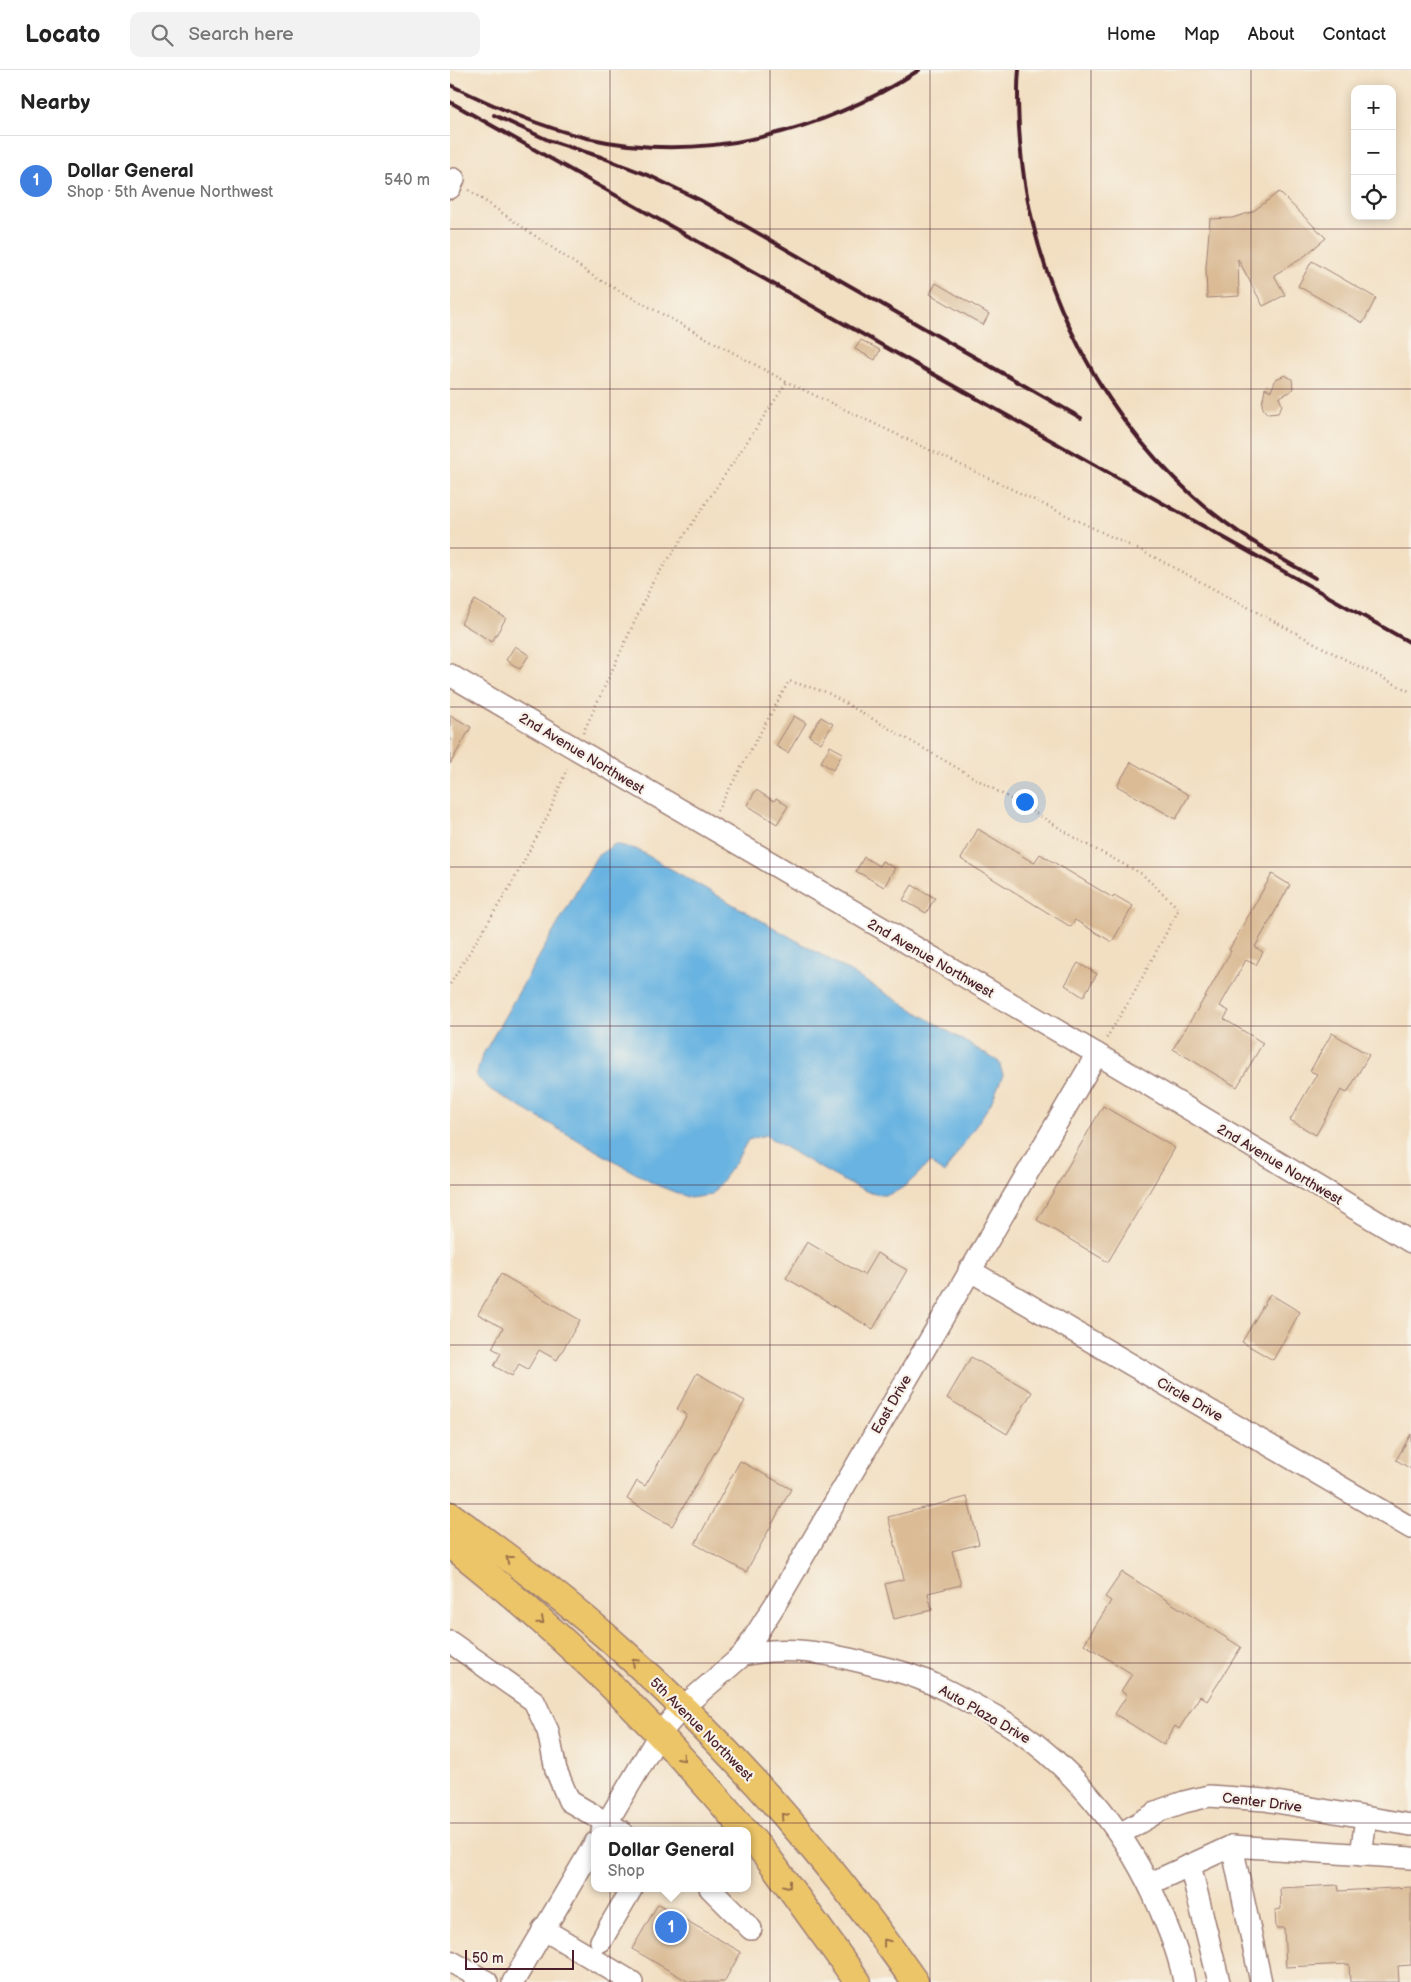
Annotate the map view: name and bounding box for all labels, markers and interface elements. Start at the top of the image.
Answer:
search box [130,12,480,57]
text: Locato [25,20,100,49]
icon: search [148,21,176,49]
text: Search here [188,23,294,46]
text: Home [1107,24,1156,45]
text: Map [1184,24,1220,45]
text: About [1248,24,1295,45]
text: Contact [1323,24,1386,45]
map controls [1351,85,1396,220]
button: + [1351,85,1396,130]
text: Nearby [20,90,90,115]
button: − [1351,130,1396,175]
text: Dollar General [67,160,193,183]
text: 1 [33,171,39,190]
text: 540 m [384,171,430,190]
button: locate [1351,175,1396,220]
text: Shop · 5th Avenue Northwest [67,183,273,202]
street label: 2nd Avenue Northwest [516,709,648,798]
your location [1012,789,1038,815]
street label: 2nd Avenue Northwest [865,915,998,1002]
street label: 2nd Avenue Northwest [1214,1120,1346,1209]
street label: East Drive [868,1372,915,1437]
street label: Circle Drive [1154,1374,1226,1425]
one-way arrow [506,1556,515,1564]
one-way arrow [535,1615,544,1624]
one-way arrow [631,1659,640,1668]
street label: 5th Avenue Northwest [646,1674,757,1785]
street label: Auto Plaza Drive [936,1681,1033,1747]
one-way arrow [676,1753,685,1762]
street label: Center Drive [1221,1789,1303,1816]
one-way arrow [782,1813,790,1822]
popup [591,1827,751,1892]
text: Dollar General [608,1839,734,1862]
text: Shop [608,1862,645,1881]
one-way arrow [782,1879,791,1889]
pin: 1 [655,1908,687,1946]
one-way arrow [883,1939,892,1948]
scale bar [465,1947,574,1970]
text: 50 m [472,1950,504,1967]

